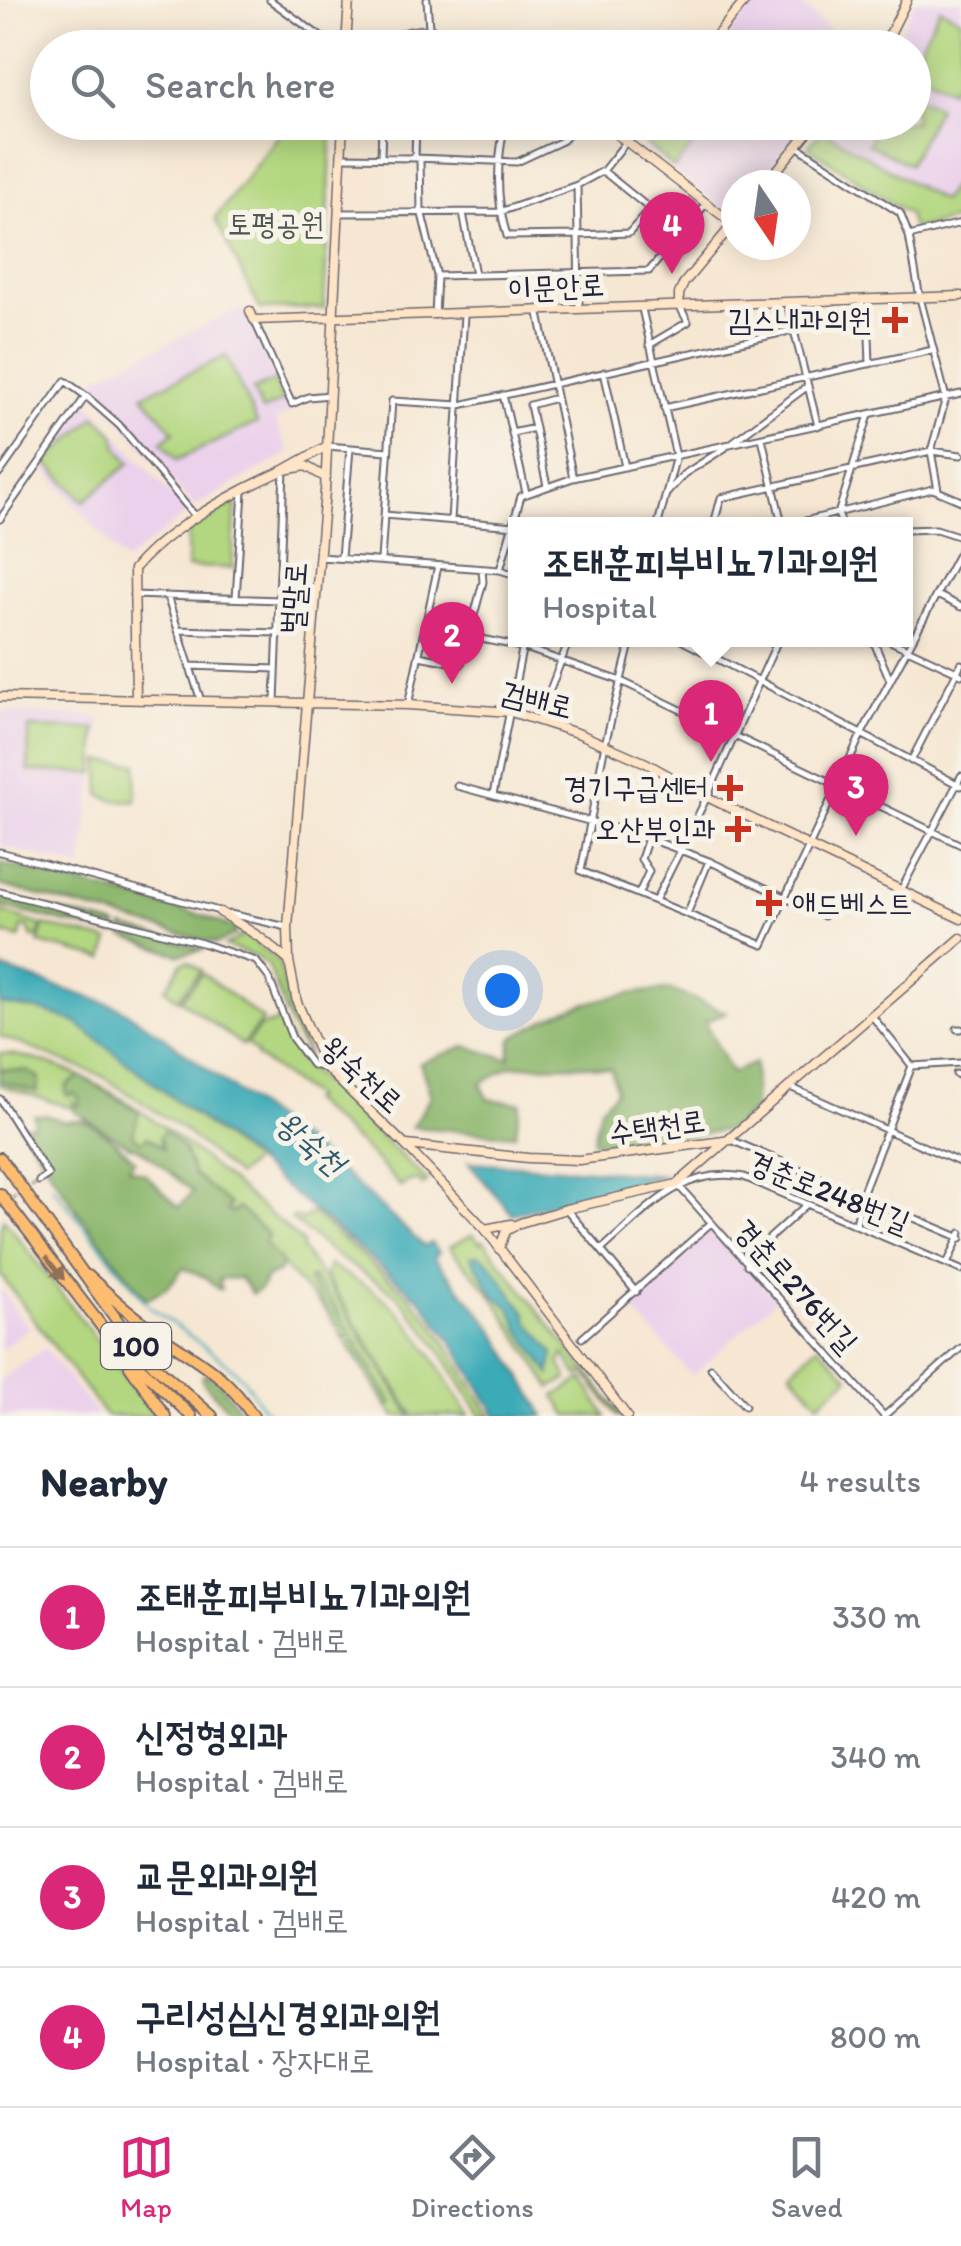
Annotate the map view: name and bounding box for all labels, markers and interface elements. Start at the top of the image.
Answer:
search box [30,30,931,140]
icon: search [65,58,120,113]
text: Search here [145,62,336,108]
north arrow [721,170,811,260]
pin: 4 [640,192,704,274]
park label: 토평공원 [228,205,324,242]
street label: 이문안로 [507,265,605,308]
place label: 김스내과의원 [727,301,872,338]
marker: 김스내과의원 [882,307,908,333]
popup [508,517,913,647]
text: 조태훈피부비뇨기과의원 [542,539,879,585]
street label: 벌말로 [273,561,314,635]
text: Hospital [542,588,657,626]
pin: 2 [420,602,484,684]
street label: 검배로 [498,673,577,726]
pin: 1 [678,680,744,762]
pin: 3 [824,754,888,836]
place label: 경기구급센터 [563,769,708,806]
marker: 경기구급센터 [717,775,743,801]
place label: 오산부인과 [595,810,716,847]
marker: 오산부인과 [725,816,751,842]
place label: 애드베스트 [792,884,913,921]
marker: 애드베스트 [756,890,782,916]
your location [477,965,528,1016]
street label: 왕숙천로 [314,1029,411,1121]
street label: 수택천로 [607,1101,707,1152]
water label: 왕숙천 [269,1104,355,1184]
street label: 경춘로248번길 [743,1142,915,1241]
street label: 경춘로276번길 [727,1211,866,1360]
one-way arrow [45,1254,66,1280]
road number: 100 [101,1323,171,1369]
text: Nearby [40,1456,167,1507]
text: 4 results [800,1462,921,1500]
text: 조태훈피부비뇨기과의원 [135,1573,471,1619]
text: 1 [65,1598,80,1636]
text: 330 m [832,1598,921,1636]
text: Hospital · 검배로 [135,1622,349,1660]
text: 신정형외과 [135,1713,288,1759]
text: 2 [64,1738,81,1776]
text: 340 m [831,1738,921,1776]
text: Hospital · 검배로 [135,1762,349,1800]
text: 교문외과의원 [135,1853,318,1899]
text: 3 [64,1878,81,1916]
text: 420 m [831,1878,921,1916]
text: Hospital · 검배로 [135,1902,349,1940]
text: 구리성심신경외과의원 [135,1993,441,2039]
text: 4 [63,2018,82,2056]
text: 800 m [830,2018,921,2056]
text: Hospital · 장자대로 [135,2042,375,2080]
tab: Map [119,2130,174,2224]
tab: Directions [411,2130,534,2224]
tab: Saved [771,2130,842,2224]

